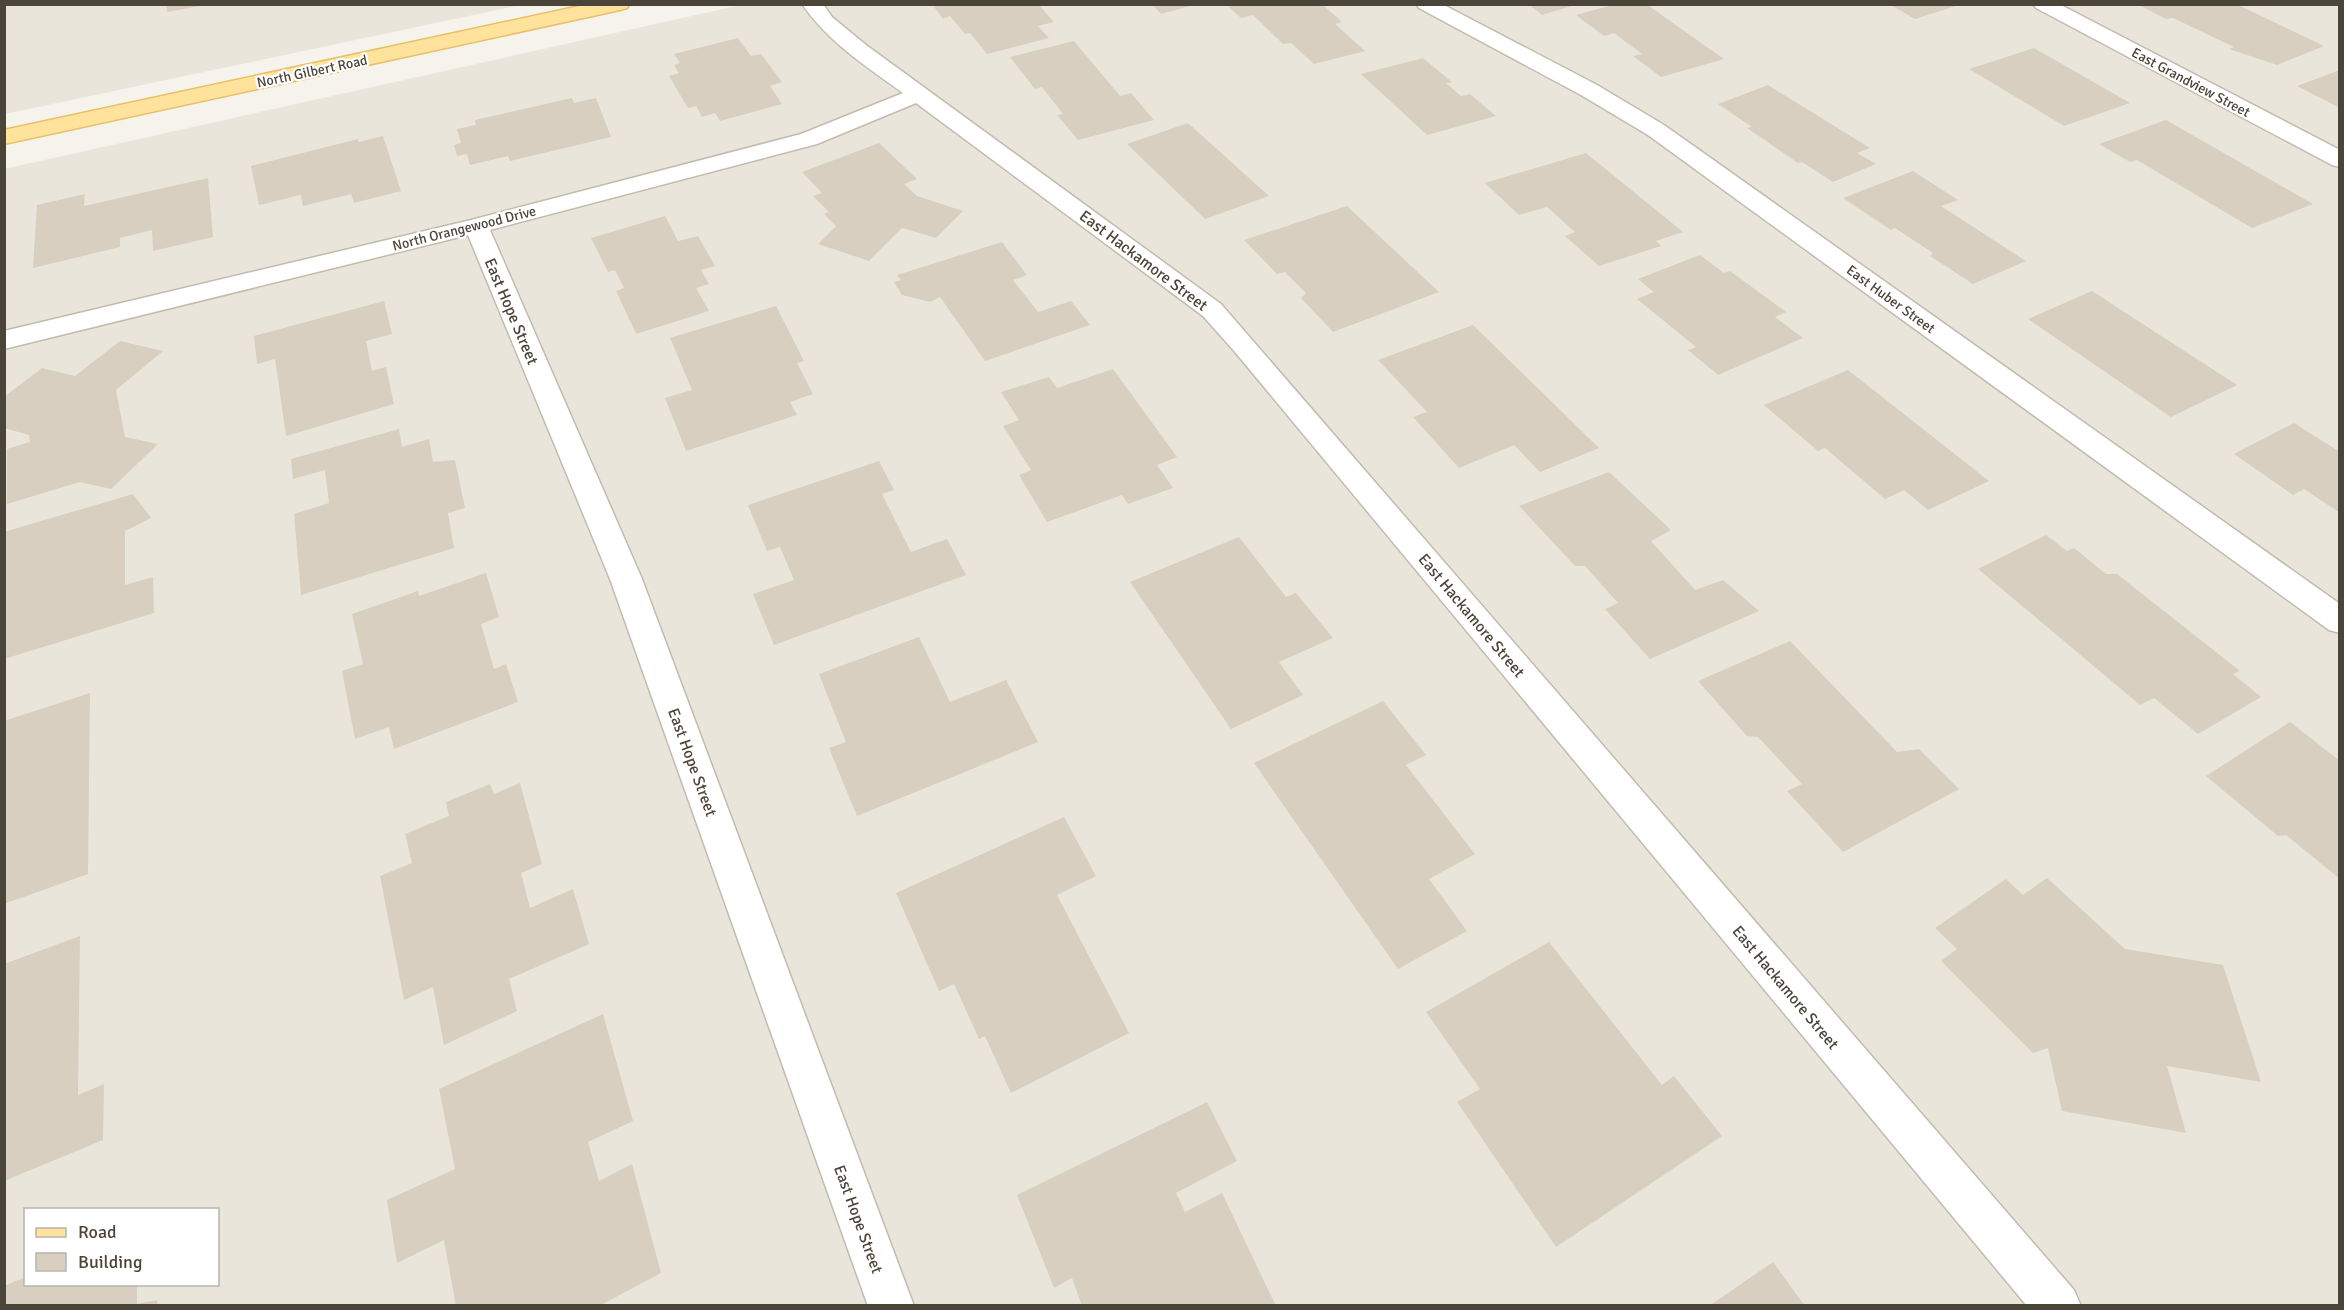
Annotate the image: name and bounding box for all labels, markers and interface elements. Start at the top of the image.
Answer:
street label: East Grandview Street [2129,44,2253,121]
street label: North Gilbert Road [255,51,369,92]
street label: North Orangewood Drive [391,202,538,255]
street label: East Hackamore Street [1075,206,1212,316]
street label: East Hope Street [480,255,543,368]
street label: East Huber Street [1843,262,1938,337]
street label: East Hackamore Street [1414,550,1529,682]
street label: East Hope Street [663,705,721,820]
street label: East Hackamore Street [1728,922,1843,1054]
street label: East Hope Street [829,1162,887,1277]
legend [24,1208,219,1286]
text: Road [78,1221,117,1243]
text: Building [78,1251,142,1273]

